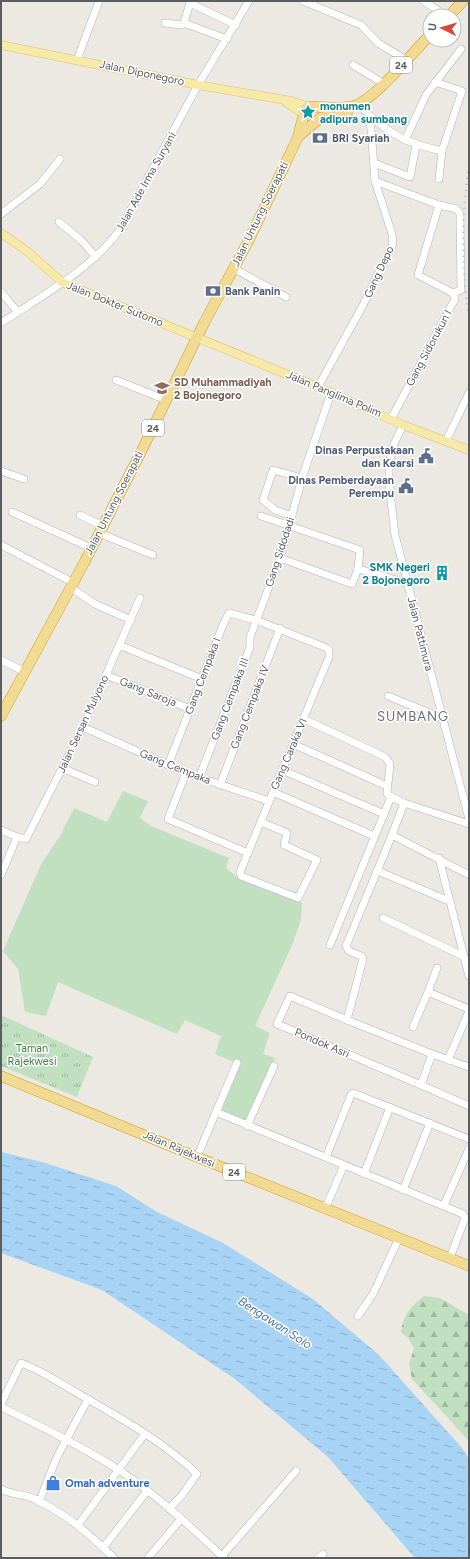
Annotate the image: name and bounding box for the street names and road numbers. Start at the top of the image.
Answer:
road number: 24 [390,57,412,73]
street label: Jalan Diponegoro [98,58,186,88]
street label: Jalan Ade Irma Suryani [113,130,179,234]
street label: Jalan Untung Soerapati [229,159,291,269]
street label: Gang Depo [361,244,397,300]
street label: Jalan Dokter Sutomo [65,279,165,329]
street label: Gang Sidorukun I [403,308,455,388]
street label: Jalan Panglima Polim [284,368,384,420]
road number: 24 [142,420,164,436]
street label: Jalan Untung Soerapati [82,449,146,557]
street label: Gang Sidodadi [263,516,297,588]
street label: Jalan Pattimura [405,596,435,672]
street label: Gang Cempaka I [182,636,224,716]
street label: Gang Cempaka III [208,656,252,742]
street label: Gang Cempaka IV [228,663,272,751]
street label: Jalan Sersan Mulyono [55,673,111,775]
street label: Gang Saroja [118,675,178,709]
street label: Gang Caraka VI [268,716,310,792]
street label: Gang Cempaka [138,747,212,787]
street label: Pondok Asri [293,1026,351,1060]
street label: Jalan Rajekwesi [141,1128,217,1170]
road number: 24 [223,1164,245,1180]

